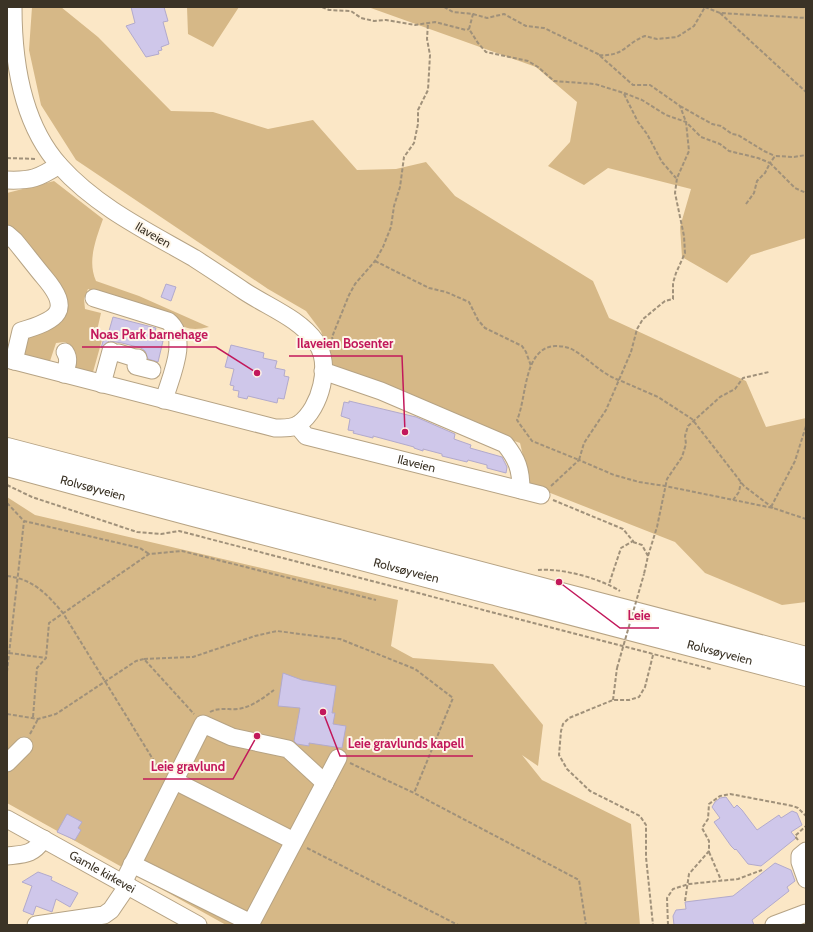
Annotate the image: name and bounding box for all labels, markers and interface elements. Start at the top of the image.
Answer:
street label: Ilaveien [133,218,174,251]
callout: Noas Park barnehage [82,322,216,347]
text: Noas Park barnehage [90,326,208,342]
callout: Ilaveien Bosenter [289,331,402,356]
text: Ilaveien Bosenter [297,335,394,351]
street label: Ilaveien [396,451,437,475]
street label: Rolvsøyveien [59,472,128,504]
street label: Rolvsøyveien [372,554,441,586]
callout: Leie [620,603,659,628]
text: Leie [628,607,651,623]
street label: Rolvsøyveien [686,636,755,668]
callout: Leie gravlunds kapell [340,731,473,756]
text: Leie gravlunds kapell [348,735,465,751]
callout: Leie gravlund [143,754,233,779]
text: Leie gravlund [151,758,225,774]
street label: Gamle kirkevei [67,847,138,896]

